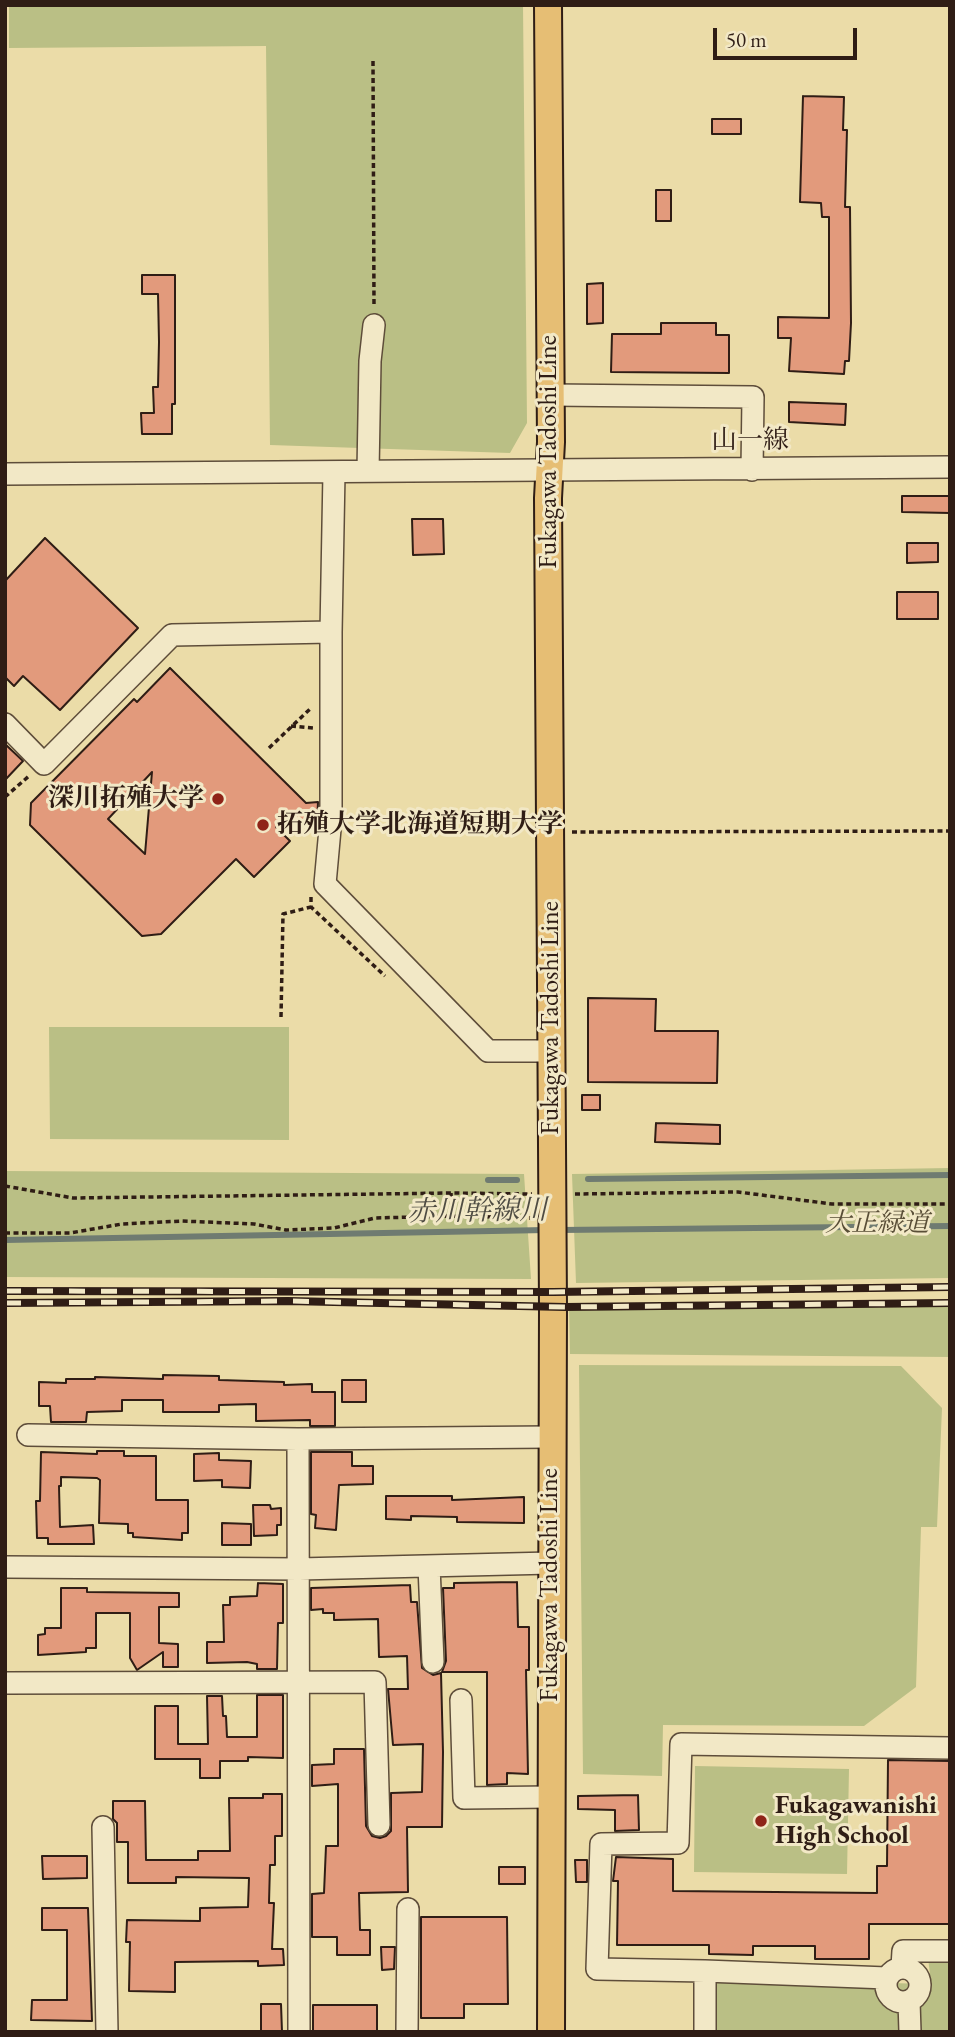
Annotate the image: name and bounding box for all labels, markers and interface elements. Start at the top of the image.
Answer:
scale bar [717,14,860,58]
text: 50 m [726,26,767,53]
street label: Fukagawa Tadoshi Line [533,335,565,569]
street label: 山一線 [711,425,789,457]
place label: 深川拓殖大学 [48,783,204,815]
marker: 深川拓殖大学 [210,791,226,807]
place label: 拓殖大学北海道短期大学 [277,809,563,841]
marker: 拓殖大学北海道短期大学 [255,817,271,833]
street label: Fukagawa Tadoshi Line [535,901,567,1135]
water label: 赤川幹線川 [407,1194,547,1230]
park label: 大正緑道 [825,1208,929,1240]
street label: Fukagawa Tadoshi Line [534,1468,566,1702]
place label: Fukagawanishi High School [775,1790,937,1852]
marker: Fukagawanishi High School [753,1813,769,1829]

